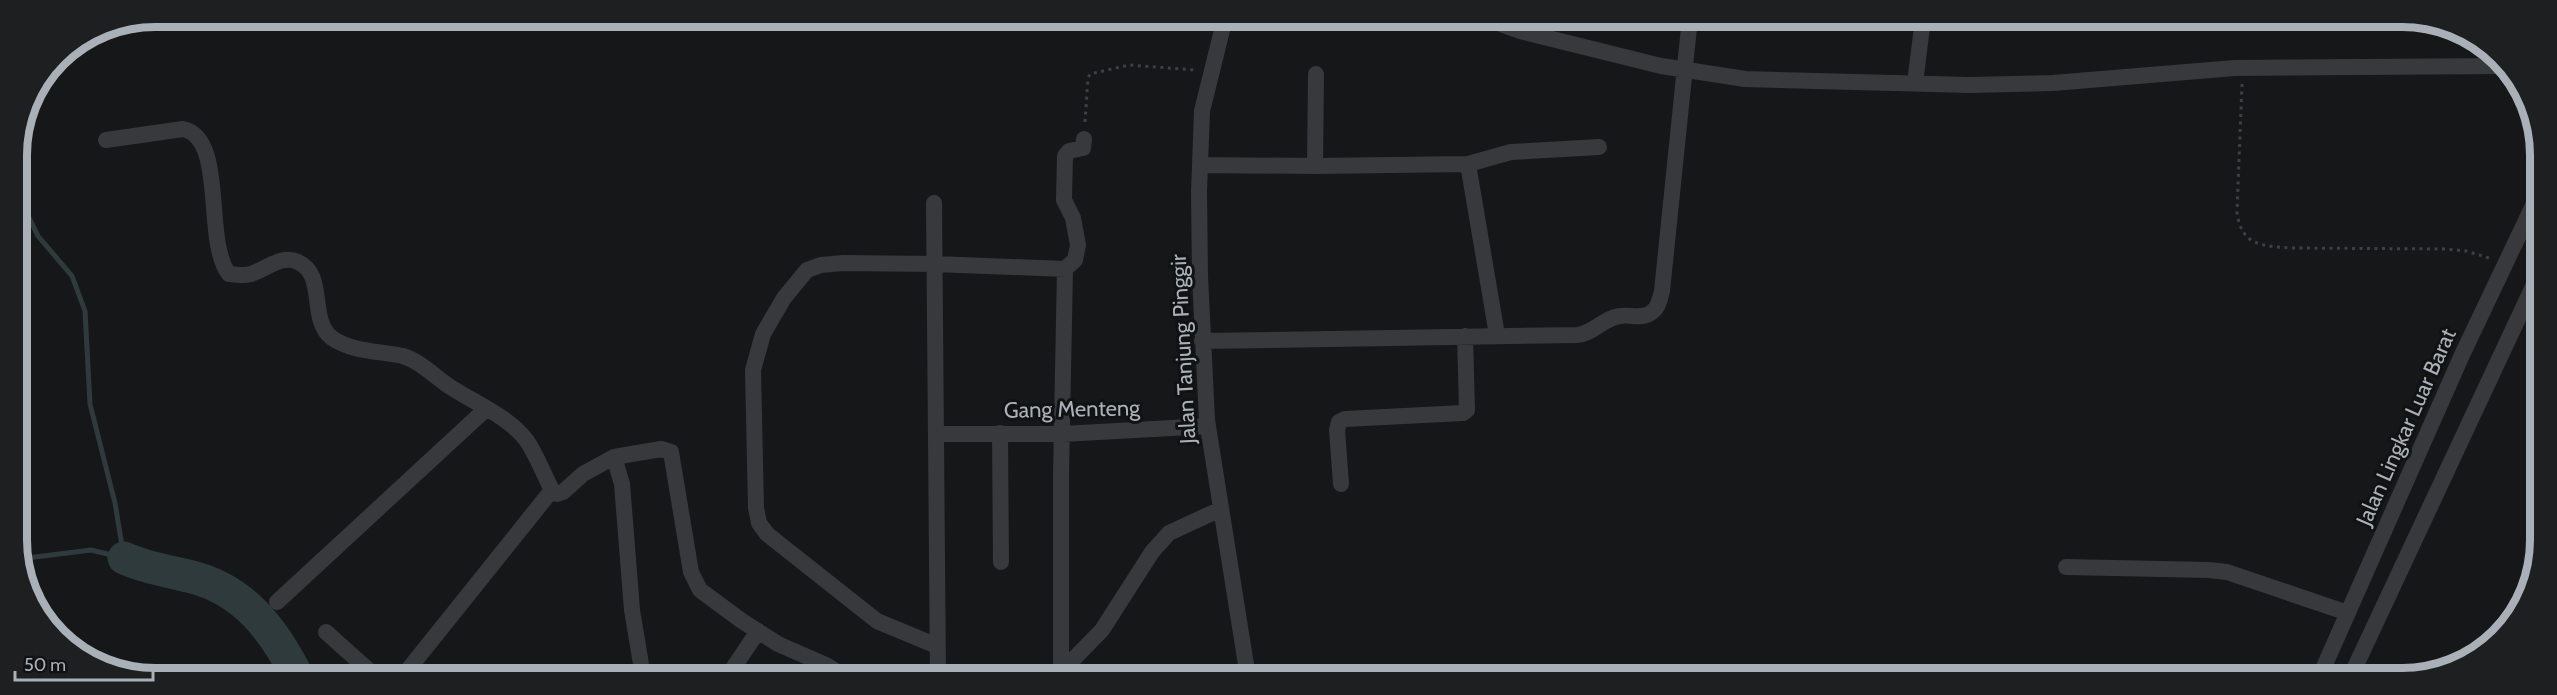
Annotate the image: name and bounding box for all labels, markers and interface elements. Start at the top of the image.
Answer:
street label: Jalan Tanjung Pinggir [1165,253,1202,446]
street label: Jalan Lingkar Luar Barat [2350,324,2462,531]
street label: Gang Menteng [1004,394,1141,424]
scale bar [15,644,153,682]
text: 50 m [24,654,66,676]

